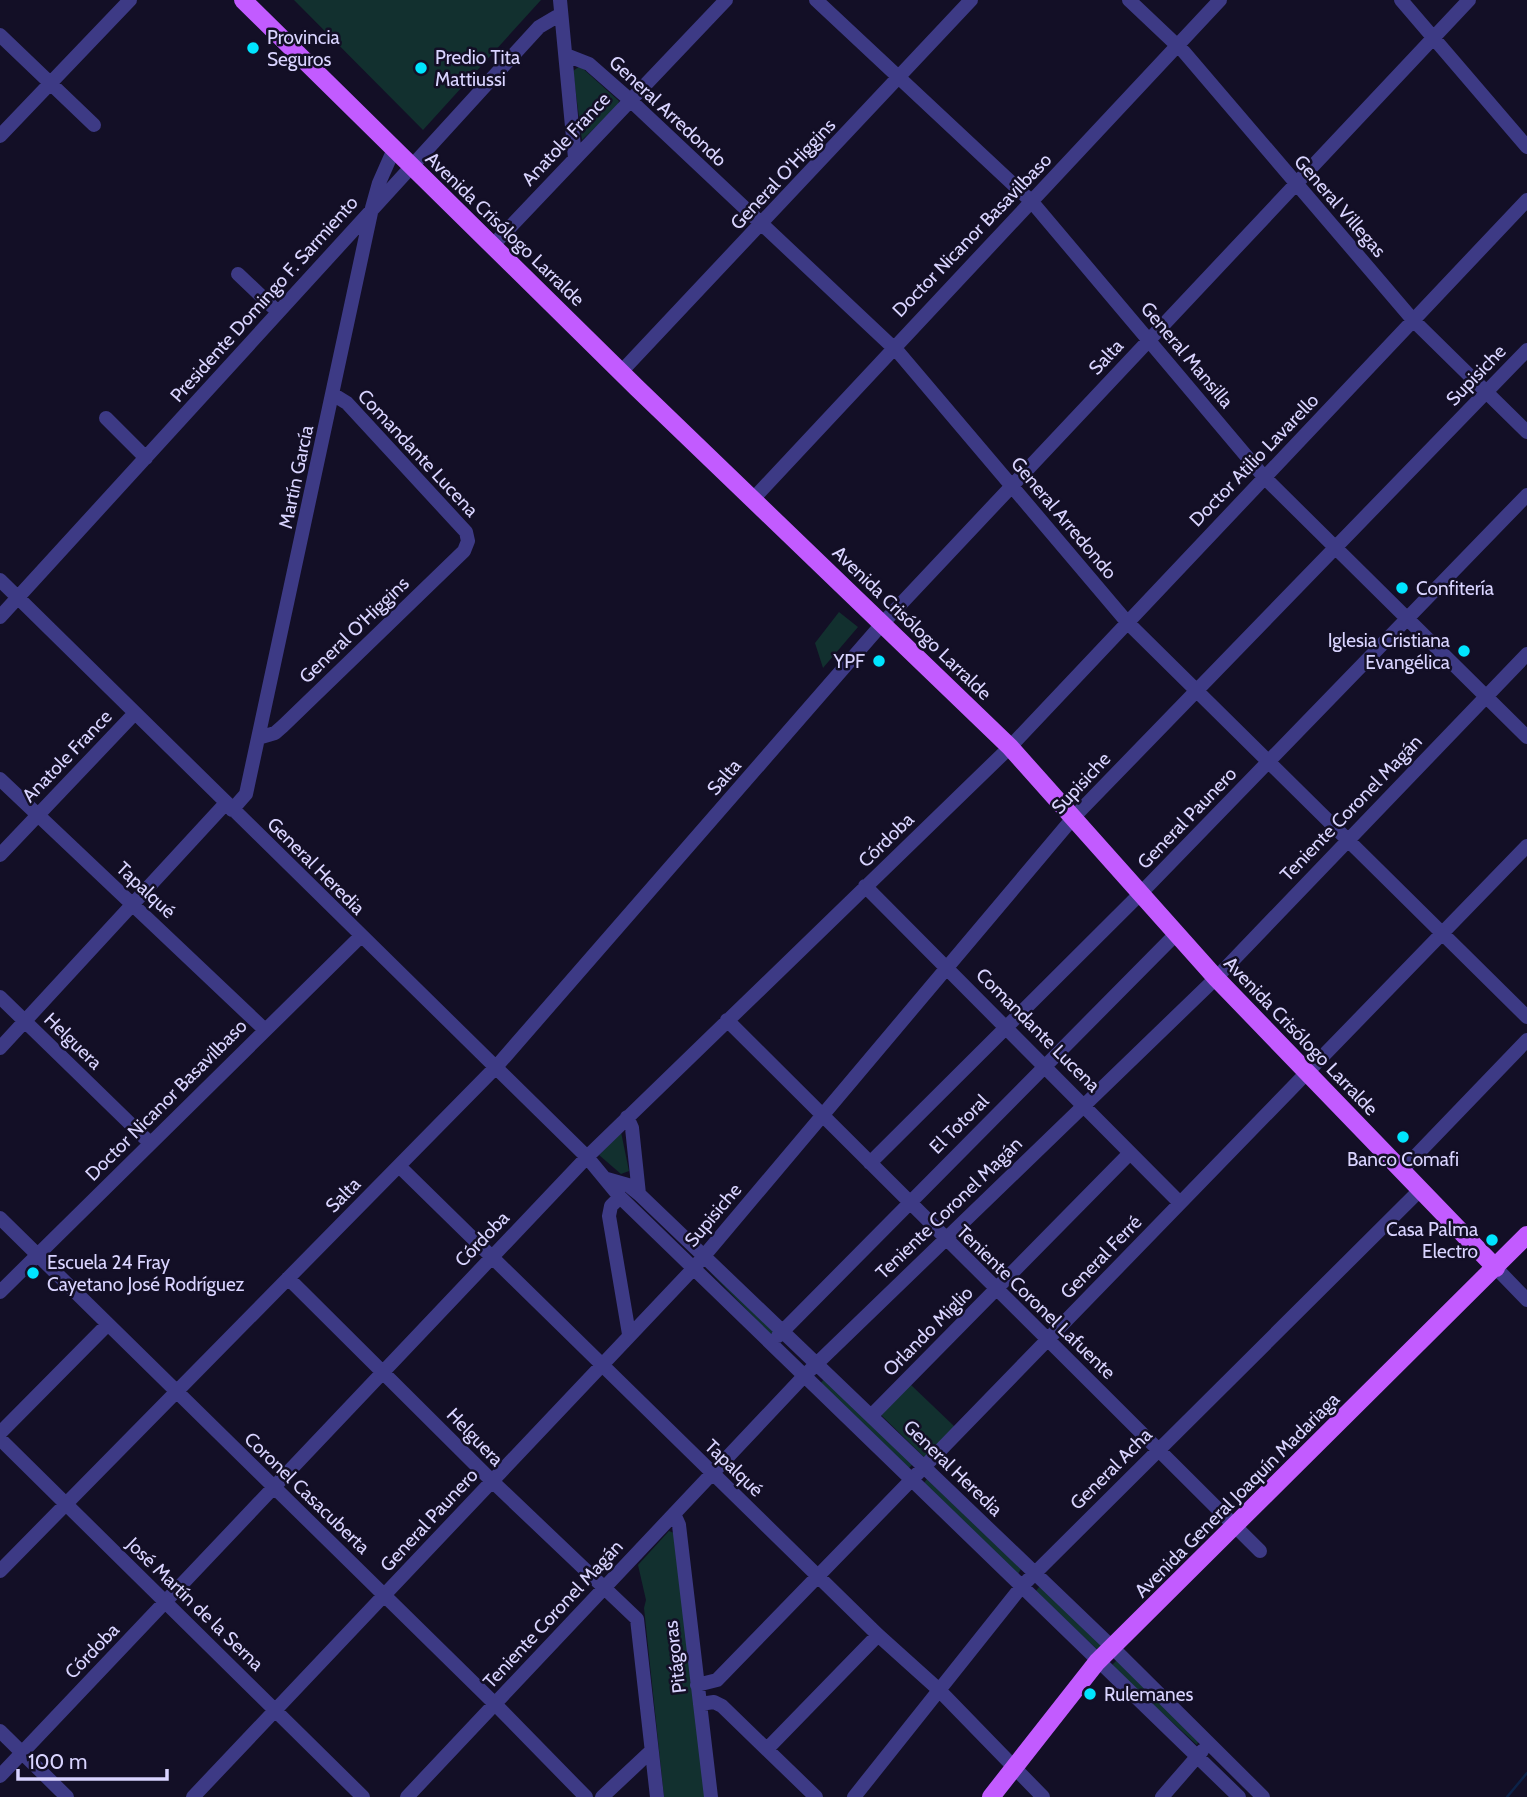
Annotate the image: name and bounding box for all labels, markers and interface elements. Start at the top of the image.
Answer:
place label: Provincia Seguros [267,26,340,71]
marker: Provincia Seguros [245,40,261,56]
place label: Predio Tita Mattiussi [435,46,520,91]
street label: General Arredondo [604,51,732,171]
marker: Predio Tita Mattiussi [413,60,429,76]
street label: Anatole France [517,87,615,190]
street label: General O'Higgins [726,114,840,234]
street label: Avenida Crisólogo Larralde [421,147,589,311]
street label: Doctor Nicanor Basavilbaso [888,148,1056,322]
street label: General Villegas [1289,150,1391,262]
street label: Presidente Domingo F. Sarmiento [165,191,363,407]
street label: General Mansilla [1136,297,1238,413]
street label: Salta [1084,334,1128,380]
street label: Supisiche [1441,339,1511,410]
street label: Comandante Lucena [353,384,483,522]
street label: Doctor Atilio Lavarello [1185,389,1323,531]
street label: Martín García [274,423,318,531]
street label: General Arredondo [1006,452,1122,584]
street label: Avenida Crisólogo Larralde [828,541,996,705]
street label: General O'Higgins [294,572,414,688]
place label: Confitería [1416,577,1494,600]
marker: Confitería [1394,580,1410,596]
place label: Iglesia Cristiana Evangélica [1328,629,1450,674]
marker: Iglesia Cristiana Evangélica [1456,643,1472,659]
place label: YPF [832,650,865,673]
marker: YPF [871,653,887,669]
street label: Anatole France [17,705,117,807]
street label: Teniente Coronel Magán [1275,730,1427,886]
street label: Supisiche [1047,747,1116,819]
street label: Salta [702,754,746,800]
street label: General Paunero [1133,762,1241,874]
street label: Córdoba [853,808,919,872]
street label: General Heredia [262,812,370,920]
street label: Tapalqué [112,857,181,923]
street label: Avenida Crisólogo Larralde [1219,952,1383,1120]
street label: Comandante Lucena [971,963,1105,1097]
street label: Helguera [39,1008,107,1074]
street label: Doctor Nicanor Basavilbaso [80,1014,252,1186]
street label: El Totoral [925,1089,994,1158]
marker: Banco Comafi [1395,1129,1411,1145]
street label: Teniente Coronel Magán [871,1132,1027,1284]
place label: Banco Comafi [1347,1148,1459,1171]
street label: Salta [321,1173,365,1217]
street label: Supisiche [680,1178,746,1252]
street label: Córdoba [450,1206,514,1272]
street label: General Ferré [1056,1210,1147,1303]
place label: Casa Palma Electro [1386,1218,1478,1263]
street label: Teniente Coronel Lafuente [952,1220,1120,1384]
marker: Casa Palma Electro [1484,1232,1500,1248]
place label: Escuela 24 Fray Cayetano José Rodríguez [47,1251,245,1296]
marker: Escuela 24 Fray Cayetano José Rodríguez [25,1265,41,1281]
street label: Orlando Miglio [878,1281,978,1381]
street label: Avenida General Joaquín Madariaga [1130,1388,1344,1602]
street label: Helguera [442,1403,508,1471]
street label: General Heredia [899,1415,1007,1521]
street label: General Acha [1065,1423,1157,1515]
street label: Coronel Casacuberta [240,1427,374,1559]
street label: Tapalqué [700,1435,768,1502]
street label: General Paunero [375,1464,483,1576]
street label: José Martín de la Serna [121,1532,268,1675]
street label: Teniente Coronel Magán [478,1535,628,1693]
street label: Córdoba [60,1618,124,1684]
street label: Pitágoras [659,1619,691,1695]
place label: Rulemanes [1104,1683,1193,1706]
marker: Rulemanes [1082,1686,1098,1702]
scale bar [18,1738,166,1782]
text: 100 m [28,1749,87,1774]

